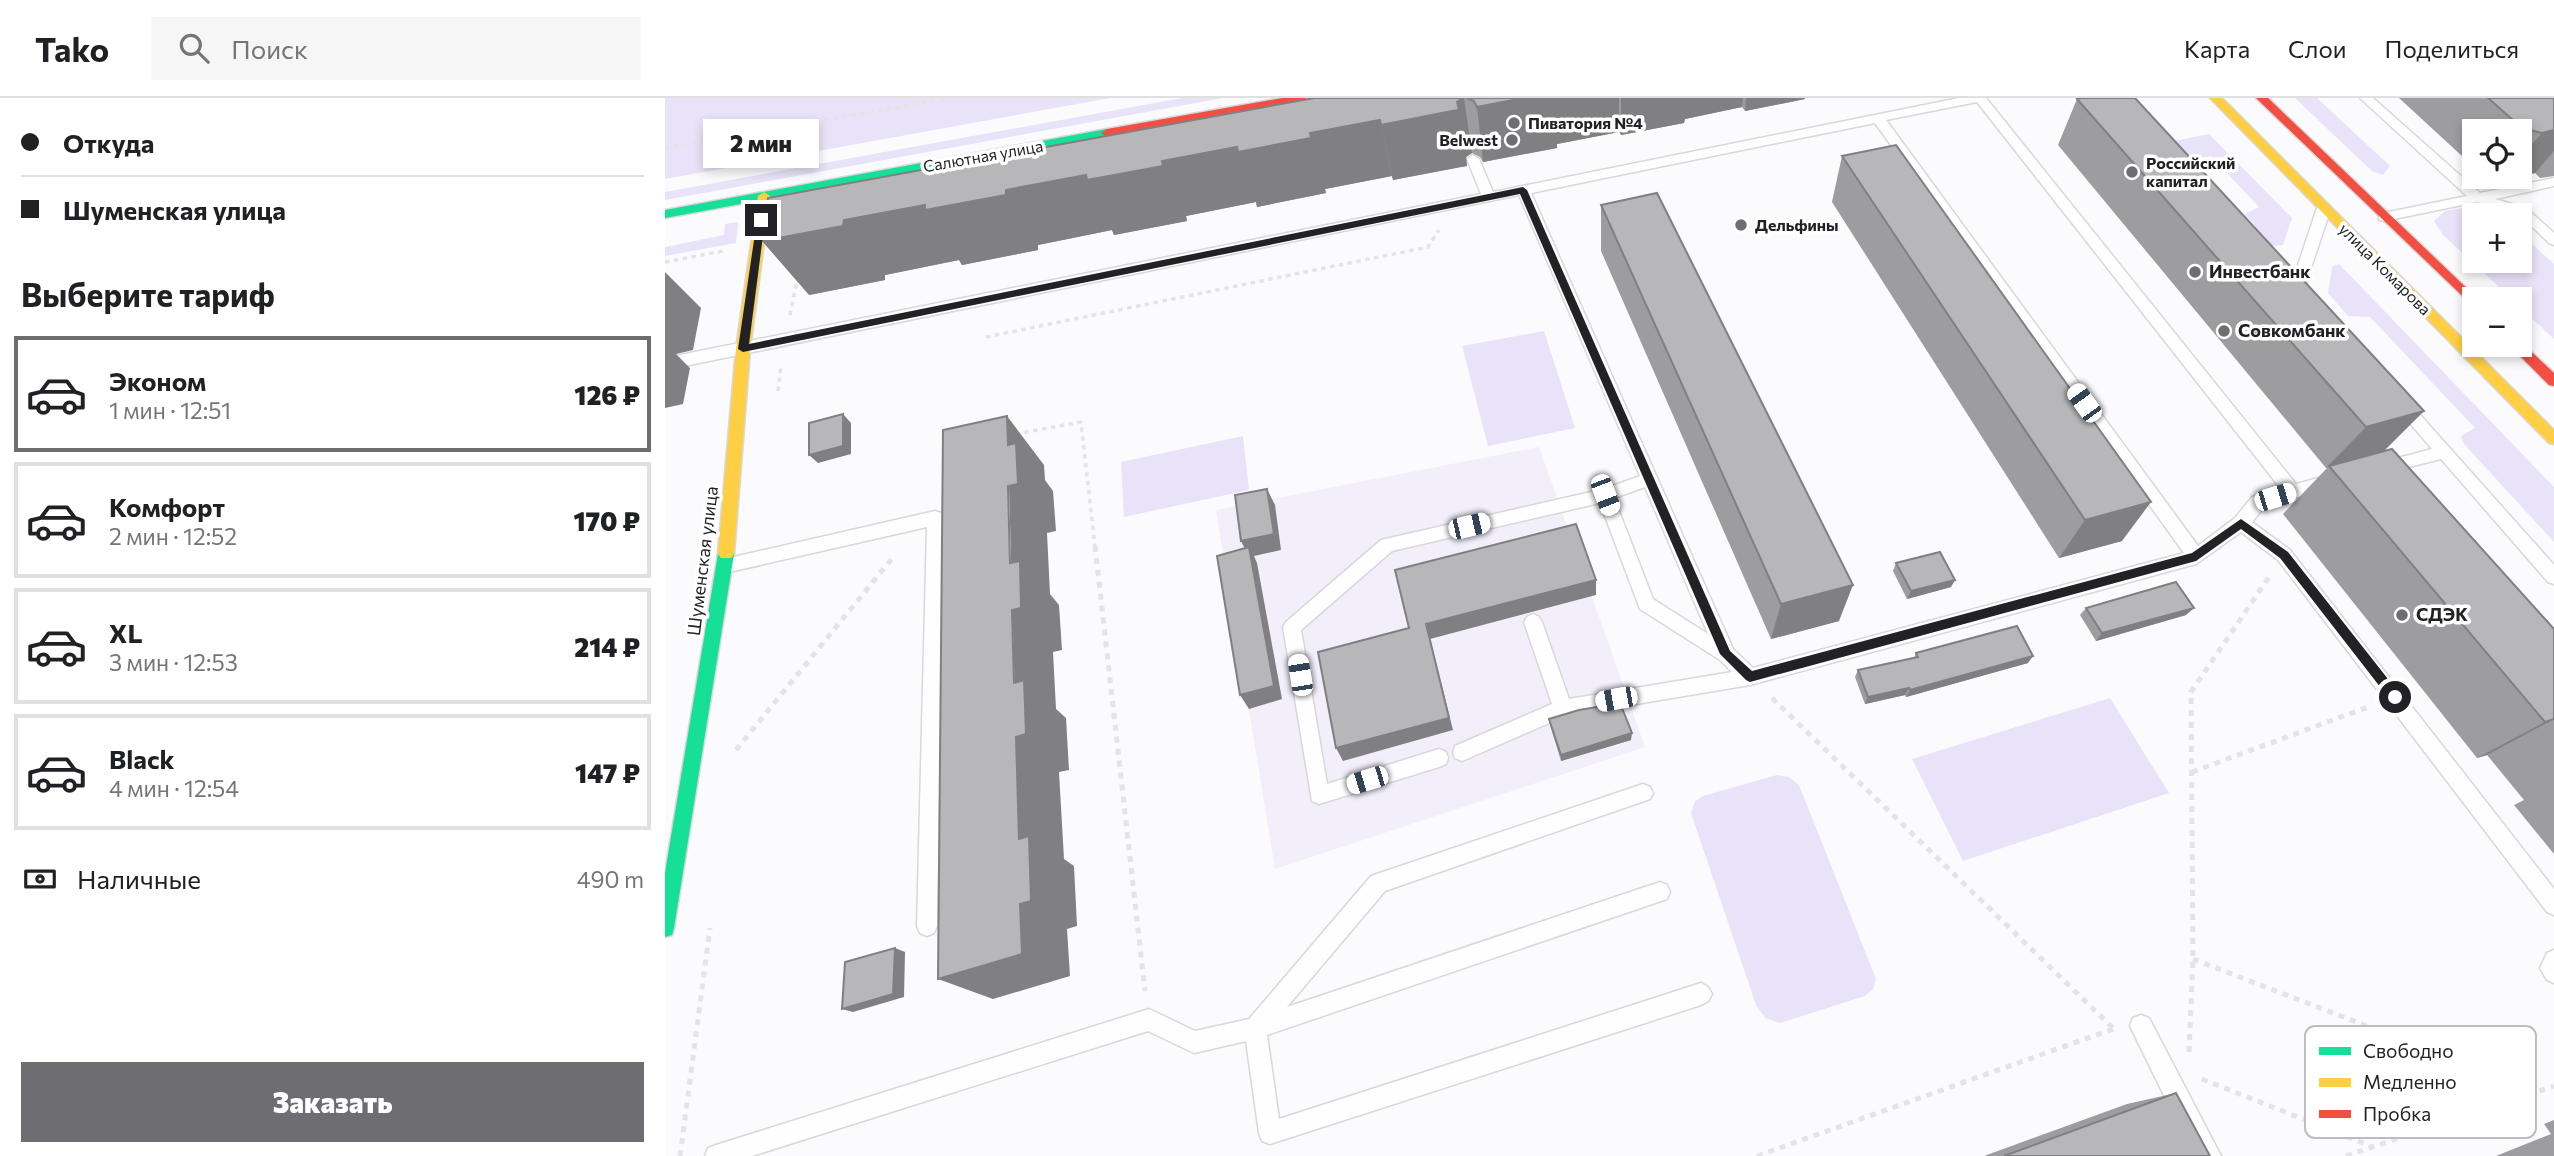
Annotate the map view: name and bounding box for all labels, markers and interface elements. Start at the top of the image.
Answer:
search box [151,17,641,80]
text: Tako [35,28,109,69]
icon: search [175,29,213,67]
text: Поиск [231,33,308,64]
text: Карта [2184,34,2250,63]
text: Слои [2288,34,2346,63]
text: Поделиться [2384,34,2519,63]
place label: Пиватория №4 [1528,113,1643,132]
marker: Пиватория №4 [1506,115,1522,131]
callout: 2 мин [703,118,819,167]
map controls [2462,119,2532,357]
button: locate [2462,119,2532,189]
text: Откуда [63,127,154,158]
text: 2 мин [730,129,792,157]
place label: Belwest [1439,130,1498,149]
marker: Belwest [1504,132,1520,148]
street label: Салютная улица [921,136,1044,175]
place label: Российский капитал [2146,153,2235,190]
marker: Российский капитал [2124,164,2140,180]
text: Шуменская улица [63,194,286,225]
button: + [2462,203,2532,273]
route end [745,204,777,236]
place label: Дельфины [1755,215,1839,234]
marker: Дельфины [1733,217,1749,233]
street label: улица Комарова [2336,219,2435,318]
place label: Инвестбанк [2209,260,2311,282]
marker: Инвестбанк [2187,264,2203,280]
text: Выберите тариф [21,274,275,314]
button: − [2462,287,2532,357]
place label: Совкомбанк [2238,319,2346,341]
marker: Совкомбанк [2216,323,2232,339]
icon: car [25,363,88,426]
text: Эконом [109,365,206,396]
text: 126 ₽ [574,379,640,410]
car [2064,380,2105,426]
text: 1 мин · 12:51 [109,396,231,424]
car [1588,472,1623,518]
car [2252,481,2299,513]
street label: Шуменская улица [682,485,722,637]
icon: car [25,489,88,552]
text: Комфорт [109,491,225,522]
text: 170 ₽ [573,505,640,536]
car [1447,511,1492,541]
text: 2 мин · 12:52 [109,522,237,550]
place label: СДЭК [2416,603,2468,625]
marker: СДЭК [2394,607,2410,623]
icon: car [25,615,88,678]
text: XL [109,617,143,648]
text: 214 ₽ [574,631,640,662]
text: 3 мин · 12:53 [109,648,238,676]
car [1287,653,1314,697]
route start [2379,681,2411,713]
car [1594,685,1639,713]
icon: car [25,741,88,804]
text: Black [109,743,175,774]
text: 147 ₽ [575,757,640,788]
car [1344,764,1391,796]
text: 4 мин · 12:54 [109,774,239,802]
icon: cash [21,860,59,898]
text: Наличные [77,863,201,894]
text: 490 m [577,865,644,893]
legend [2305,1026,2536,1138]
text: Свободно [2363,1039,2453,1062]
button: Заказать [21,1062,644,1142]
text: Медленно [2363,1070,2457,1093]
text: Пробка [2363,1102,2431,1125]

